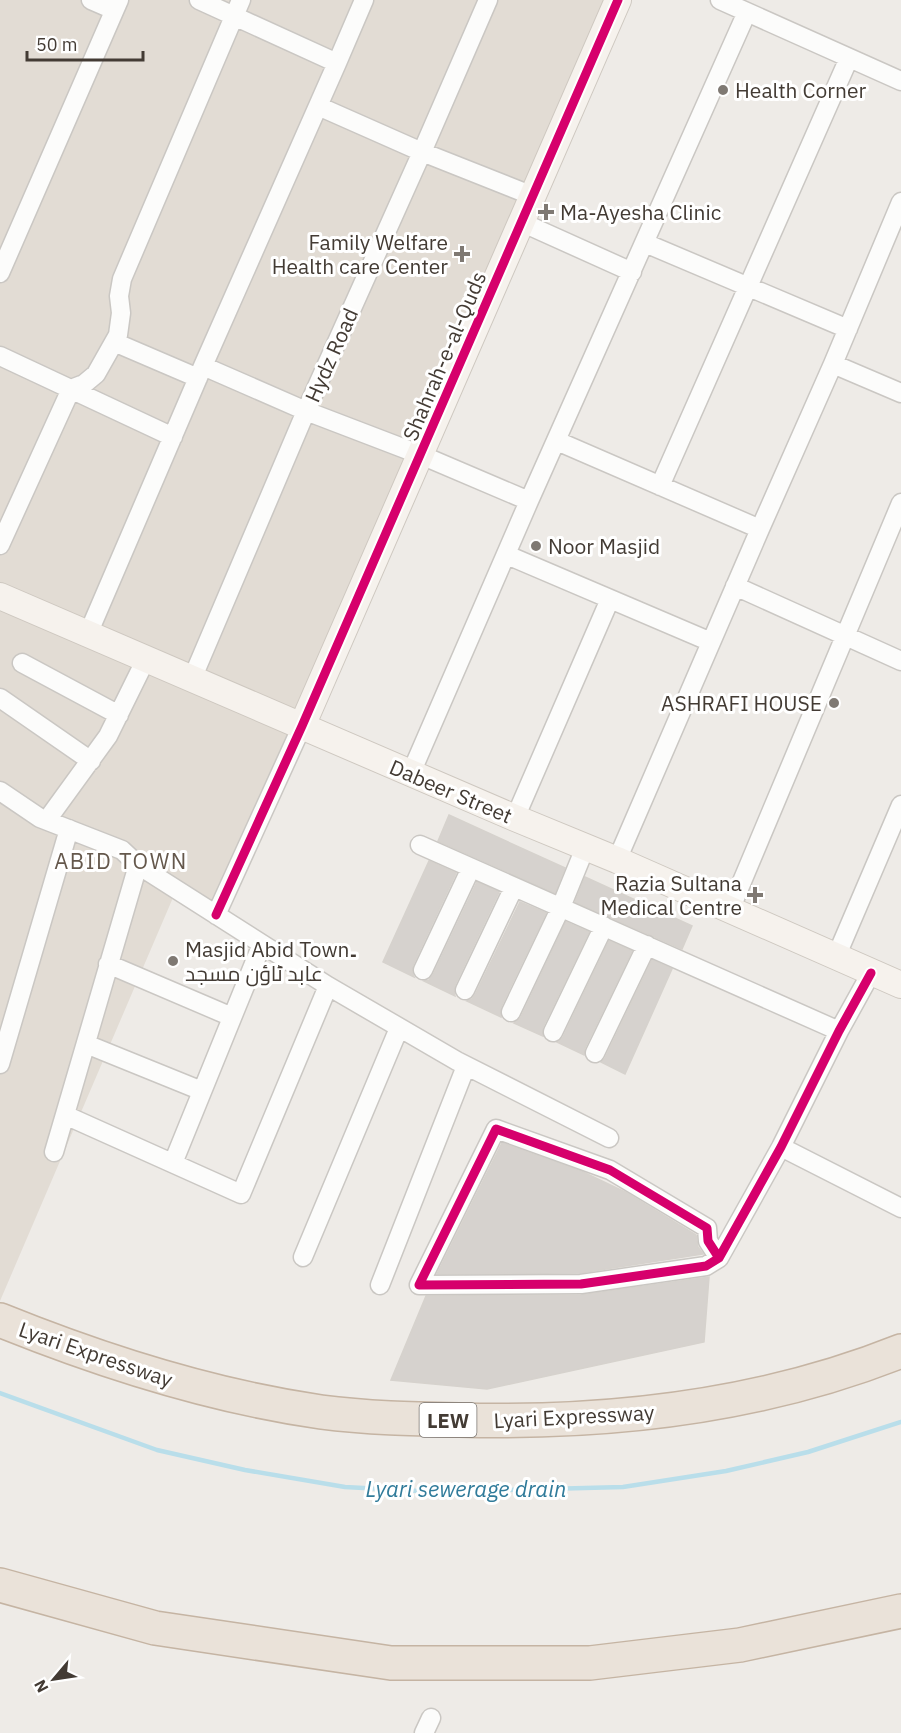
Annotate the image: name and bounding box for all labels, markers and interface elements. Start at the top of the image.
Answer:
scale bar [27,24,142,62]
text: 50 m [36,33,78,56]
place label: Health Corner [735,76,866,104]
marker: Health Corner [716,83,730,97]
place label: Ma-Ayesha Clinic [560,198,721,226]
marker: Ma-Ayesha Clinic [537,203,555,221]
place label: Family Welfare Health care Center [272,228,448,280]
marker: Family Welfare Health care Center [453,245,471,263]
street label: Shahrah-e-al-Quds [396,267,492,445]
street label: Hydz Road [298,303,364,407]
place label: Noor Masjid [548,532,660,560]
marker: Noor Masjid [529,539,543,553]
place label: ASHRAFI HOUSE [661,689,822,717]
marker: ASHRAFI HOUSE [827,696,841,710]
street label: Dabeer Street [385,753,517,829]
district label: ABID TOWN [54,846,188,875]
place label: Razia Sultana Medical Centre [601,869,742,921]
marker: Razia Sultana Medical Centre [746,886,764,904]
place label: Masjid Abid Town۔ عابد ٹاؤن مسجد [185,935,357,987]
marker: Masjid Abid Town۔ عابد ٹاؤن مسجد [166,954,180,968]
street label: Lyari Expressway [15,1315,177,1394]
street label: Lyari Expressway [493,1398,656,1434]
road number: LEW [420,1403,476,1437]
water label: Lyari sewerage drain [366,1474,566,1503]
north arrow [24,1649,84,1709]
text: N [29,1676,52,1696]

